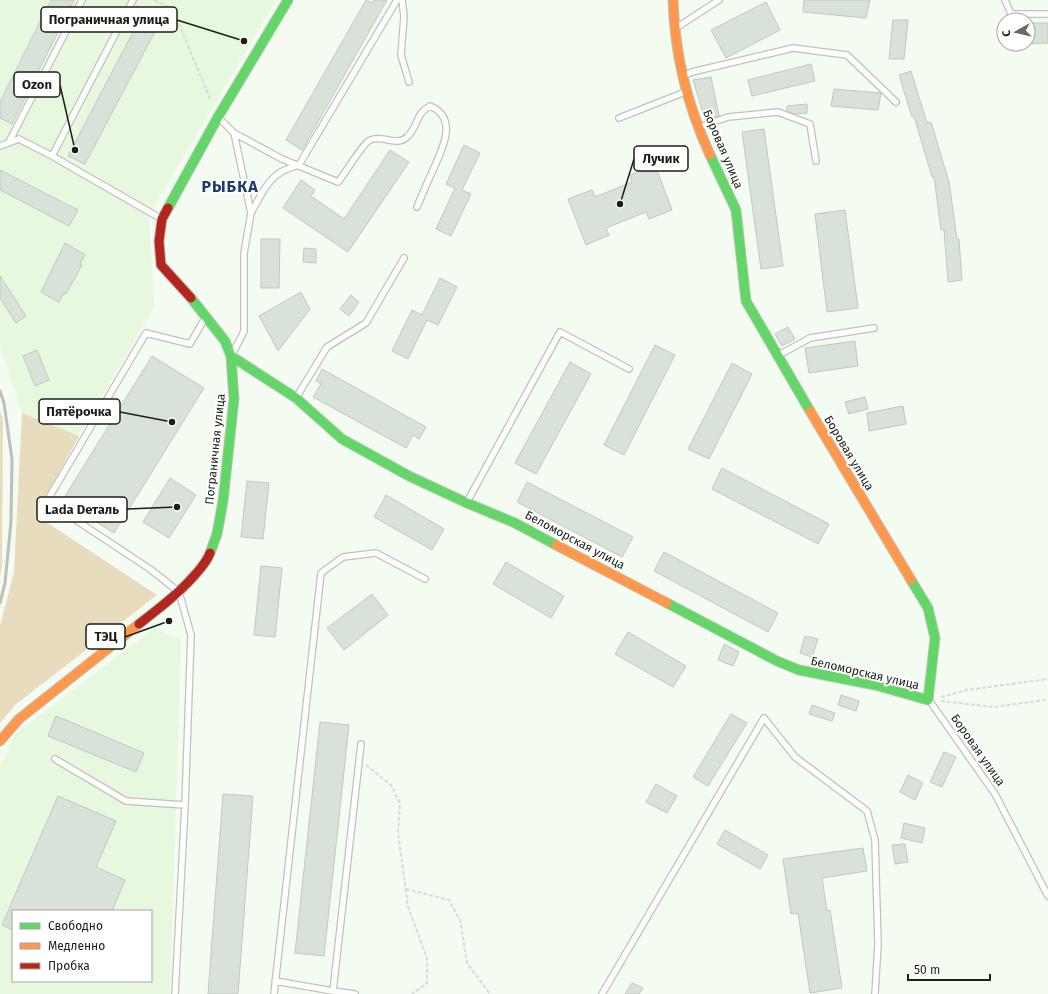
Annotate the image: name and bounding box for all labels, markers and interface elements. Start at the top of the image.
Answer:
callout: Пограничная улица [41,7,177,32]
text: Пограничная улица [49,12,169,27]
north arrow [996,12,1036,52]
text: С [1000,29,1013,37]
callout: Ozon [14,72,60,97]
text: Ozon [22,77,52,92]
street label: Боровая улица [700,107,746,191]
callout: Лучик [634,146,688,171]
text: Лучик [642,151,680,166]
district label: РЫБКА [201,177,259,196]
street label: Пограничная улица [202,393,228,505]
callout: Пятёрочка [39,399,120,424]
text: Пятёрочка [46,404,112,419]
street label: Боровая улица [821,413,877,493]
callout: Lada Dеталь [37,497,127,522]
text: Lada Dеталь [45,502,119,517]
street label: Беломорская улица [523,508,627,572]
callout: ТЭЦ [86,624,125,649]
text: ТЭЦ [95,629,118,644]
street label: Беломорская улица [809,654,921,692]
street label: Боровая улица [948,711,1008,789]
legend [12,910,152,982]
text: Свободно [48,919,103,933]
text: Медленно [48,939,105,953]
scale bar [908,956,990,982]
text: Пробка [48,959,90,973]
text: 50 m [914,963,940,977]

